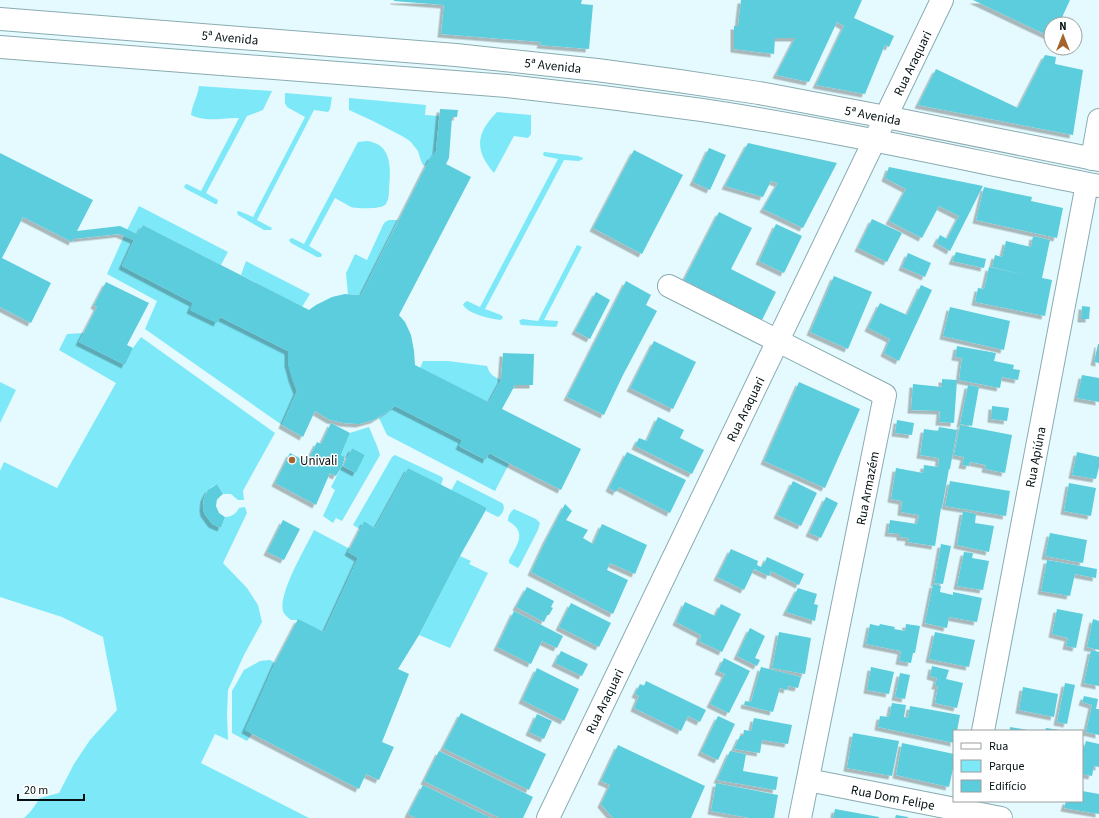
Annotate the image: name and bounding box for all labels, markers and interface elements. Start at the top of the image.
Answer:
north arrow [1043,16,1083,56]
text: N [1059,19,1067,34]
street label: 5ª Avenida [201,27,259,49]
street label: Rua Araquari [889,28,936,99]
street label: 5ª Avenida [524,54,582,78]
street label: 5ª Avenida [843,102,903,130]
street label: Rua Araquari [722,374,769,445]
street label: Rua Apiúna [1021,425,1051,489]
street label: Rua Armazém [852,450,884,527]
place label: Univali [300,452,338,470]
marker: Univali [287,455,297,465]
street label: Rua Araquari [581,666,628,737]
legend [953,730,1083,802]
text: Rua [989,738,1008,755]
text: Parque [989,758,1025,775]
scale bar [18,776,84,802]
text: Edifício [989,778,1026,795]
street label: Rua Dom Felipe [849,781,936,815]
text: 20 m [24,782,48,799]

